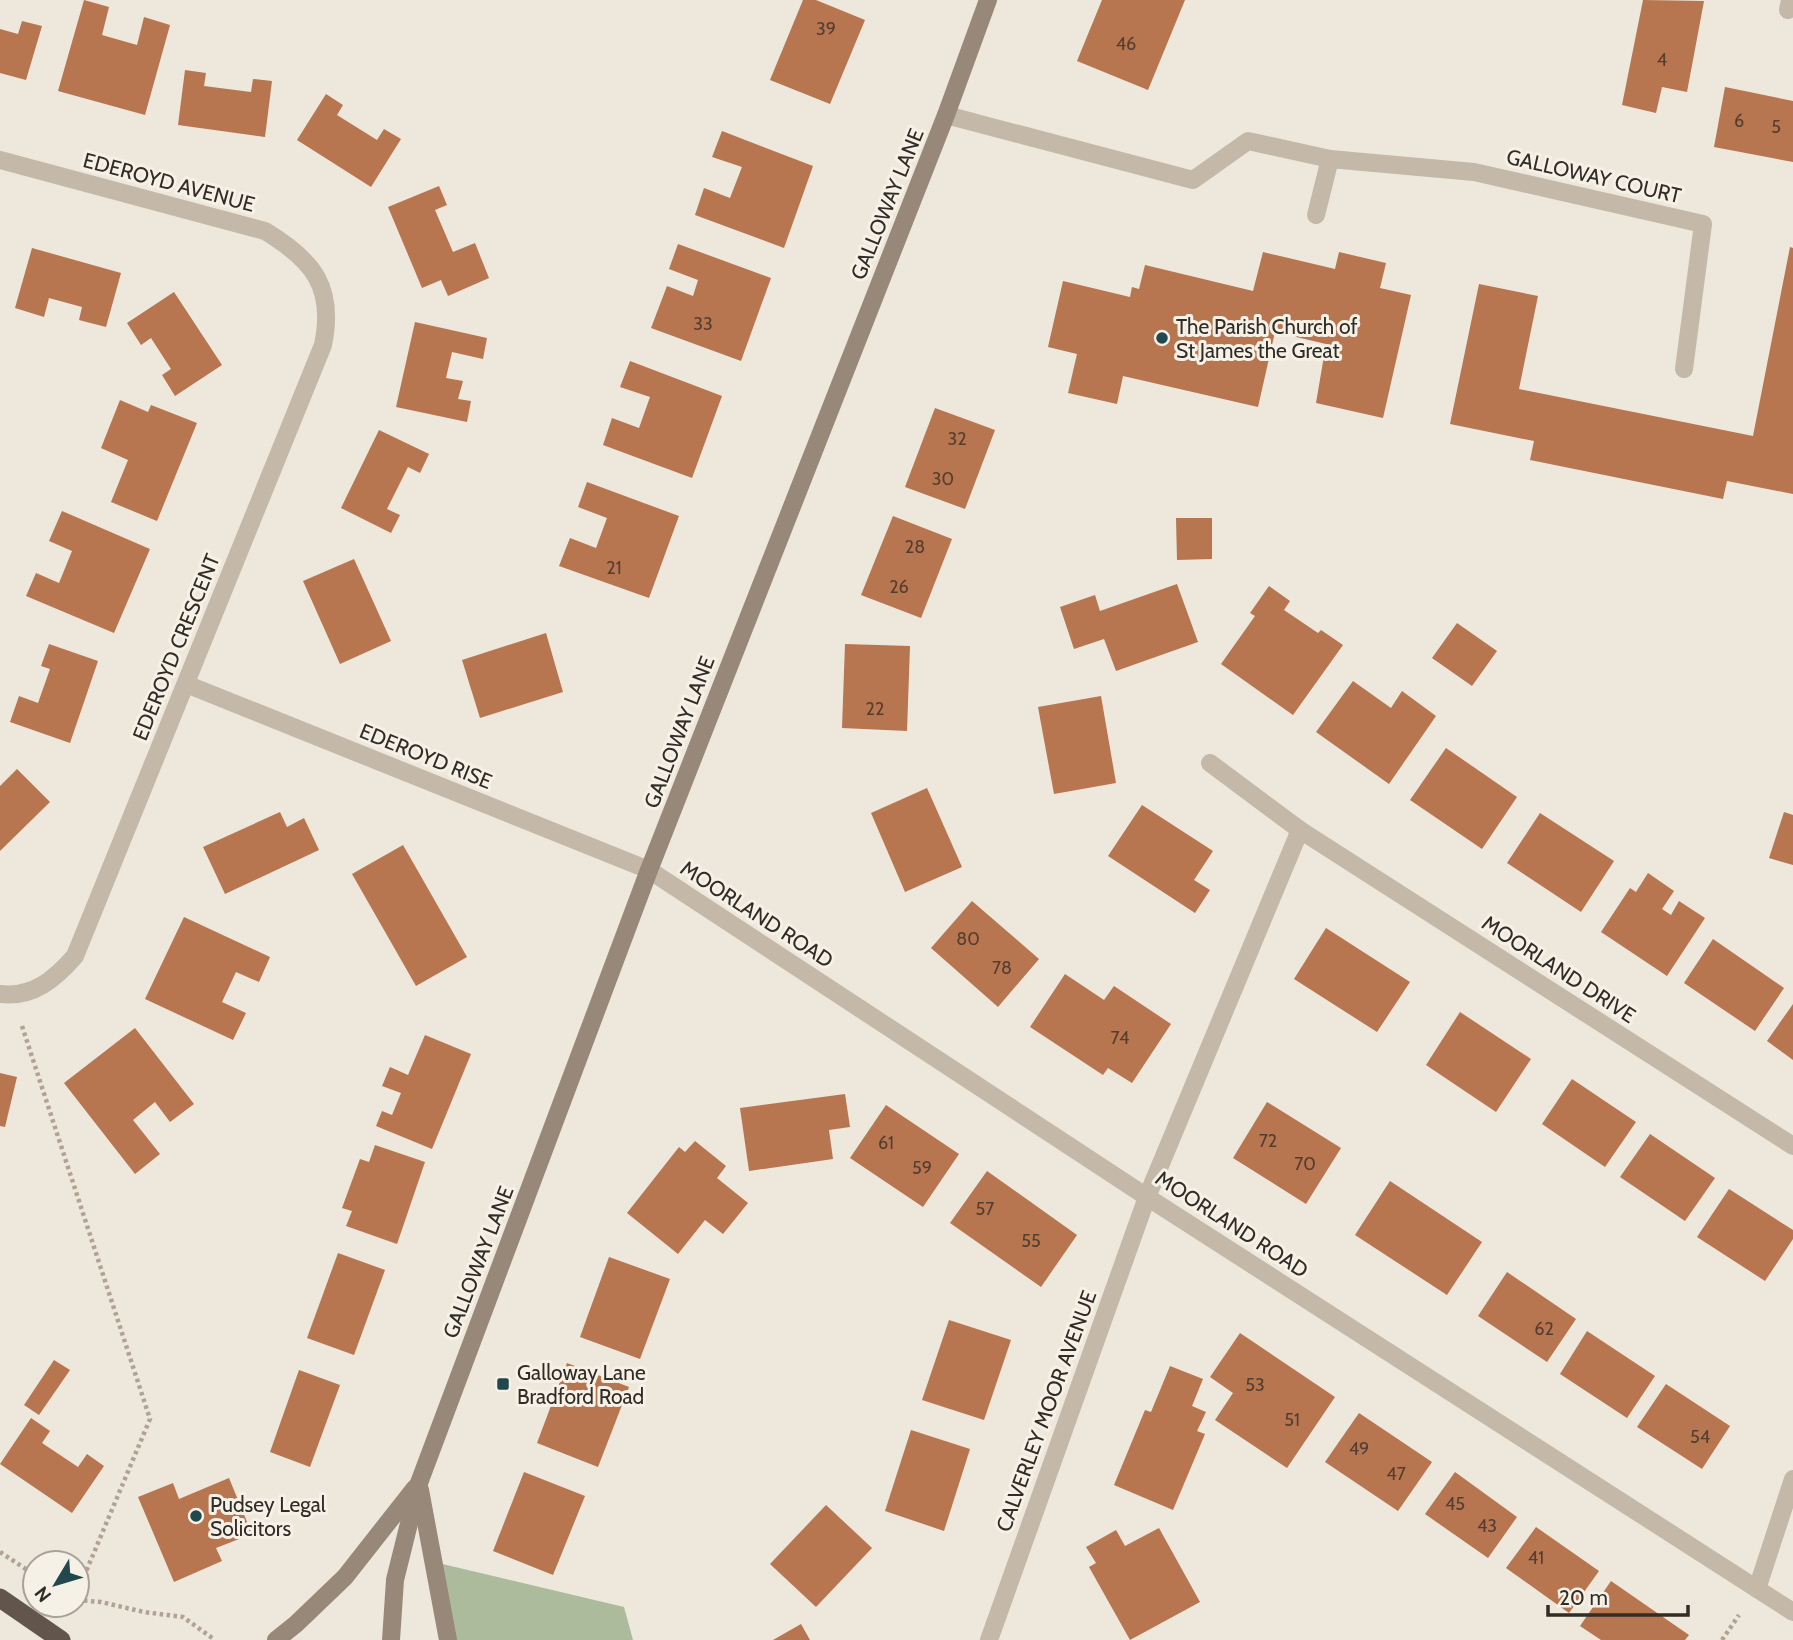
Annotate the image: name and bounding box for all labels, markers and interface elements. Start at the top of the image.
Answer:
house number: 39 [816,18,836,40]
house number: 46 [1116,33,1136,55]
house number: 4 [1657,49,1667,71]
house number: 6 [1734,110,1744,132]
house number: 5 [1771,116,1781,138]
street label: GALLOWAY LANE [845,125,929,283]
street label: GALLOWAY COURT [1504,144,1684,208]
street label: EDEROYD AVENUE [80,147,258,217]
house number: 33 [693,313,713,335]
place label: The Parish Church of St James the Great [1176,314,1357,363]
marker: The Parish Church of St James the Great [1154,330,1170,346]
house number: 32 [947,428,967,450]
house number: 30 [932,468,954,490]
house number: 28 [905,536,925,558]
street label: EDEROYD CRESCENT [127,550,225,744]
house number: 21 [606,557,622,579]
house number: 26 [889,576,909,598]
street label: GALLOWAY LANE [639,652,719,812]
house number: 22 [866,698,884,720]
street label: EDEROYD RISE [356,718,496,794]
street label: MOORLAND ROAD [676,855,838,973]
street label: MOORLAND DRIVE [1478,910,1640,1028]
house number: 80 [956,928,980,950]
house number: 78 [992,957,1012,979]
house number: 74 [1111,1027,1129,1049]
house number: 72 [1259,1130,1277,1152]
house number: 61 [878,1132,894,1154]
house number: 70 [1294,1153,1316,1175]
house number: 59 [912,1157,932,1179]
street label: MOORLAND ROAD [1151,1165,1313,1283]
street label: GALLOWAY LANE [438,1182,518,1342]
house number: 57 [976,1198,994,1220]
house number: 55 [1021,1230,1041,1252]
street label: CALVERLEY MOOR AVENUE [991,1287,1101,1535]
house number: 62 [1534,1318,1554,1340]
place label: Galloway Lane Bradford Road [517,1360,646,1409]
house number: 53 [1245,1374,1265,1396]
marker: Galloway Lane Bradford Road [495,1376,511,1392]
house number: 51 [1284,1409,1300,1431]
house number: 54 [1690,1426,1710,1448]
house number: 49 [1349,1438,1369,1460]
house number: 47 [1386,1463,1406,1485]
place label: Pudsey Legal Solicitors [210,1492,326,1541]
house number: 45 [1445,1493,1465,1515]
marker: Pudsey Legal Solicitors [188,1508,204,1524]
house number: 43 [1477,1515,1497,1537]
house number: 41 [1528,1547,1544,1569]
north arrow [21,1549,91,1619]
scale bar [1548,1574,1688,1618]
text: N [30,1582,56,1607]
text: 20 m [1559,1585,1608,1610]

